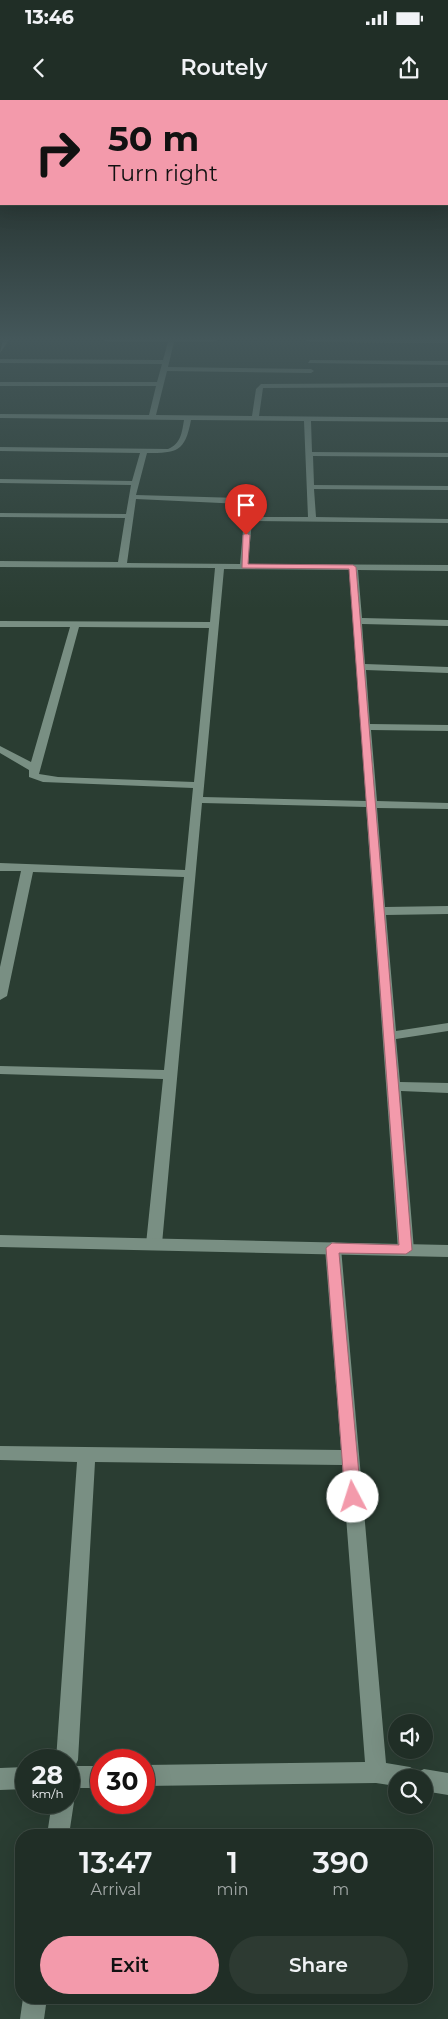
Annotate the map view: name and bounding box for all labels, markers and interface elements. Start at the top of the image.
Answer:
text: 13:46 [25,6,74,29]
icon: back [25,54,53,82]
text: Routely [181,54,267,81]
icon: share [395,54,423,82]
text: 50 m [108,117,199,160]
icon: right [25,120,90,185]
text: Turn right [108,160,218,187]
pin [225,484,267,535]
icon: arrive [232,491,260,519]
position arrow [326,1470,378,1522]
map controls [388,1714,433,1814]
button: sound [388,1714,433,1759]
speed limit sign: 30 [90,1749,155,1814]
text: 28 [32,1760,63,1790]
button: search [388,1769,433,1814]
text: km/h [31,1786,64,1801]
text: 13:47 [79,1844,152,1881]
text: 1 [227,1844,238,1881]
text: 390 [313,1844,369,1881]
text: Arrival [90,1880,141,1899]
text: min [216,1880,249,1899]
text: m [332,1880,349,1899]
button: Exit [40,1936,219,1994]
button: Share [229,1936,408,1994]

